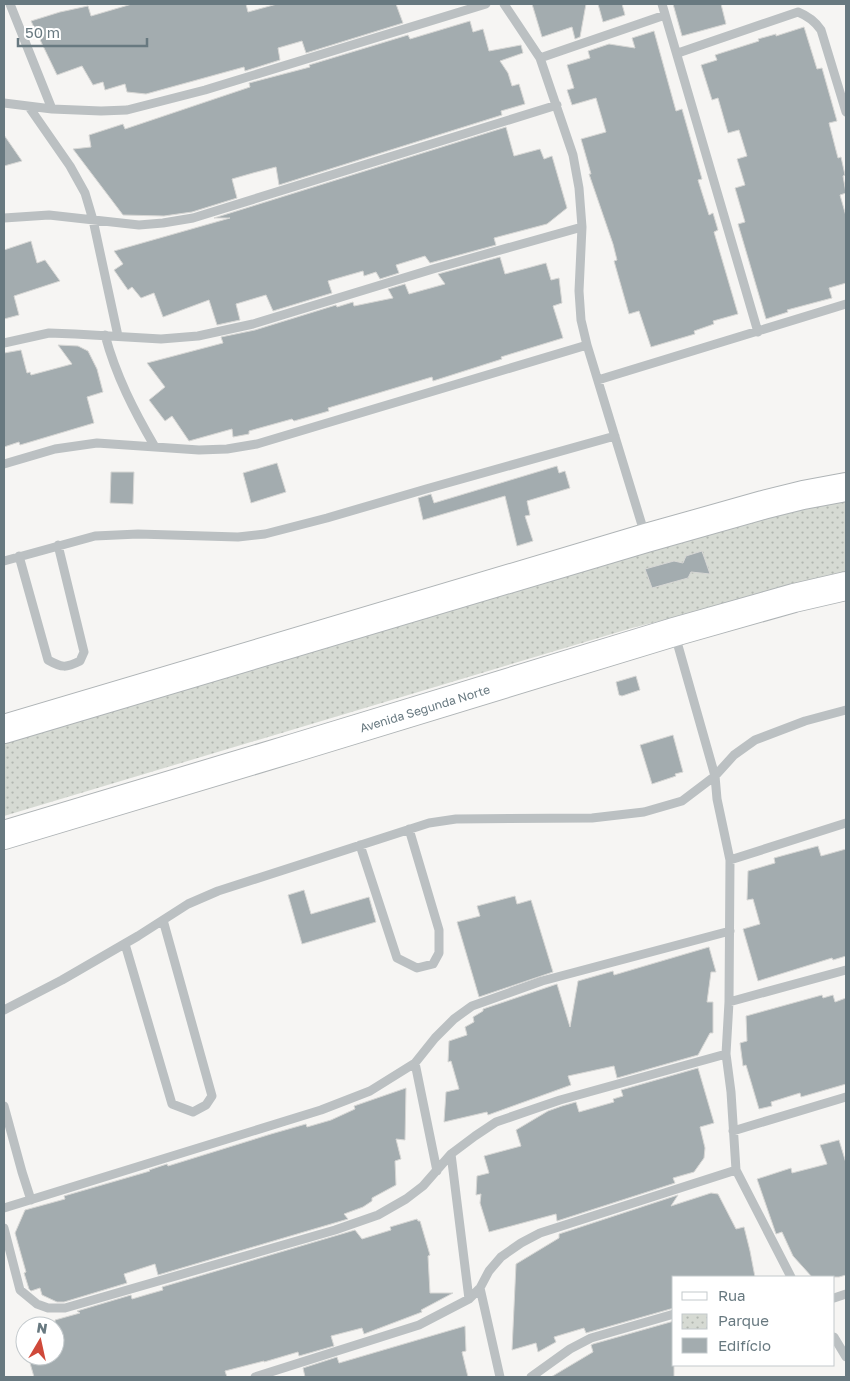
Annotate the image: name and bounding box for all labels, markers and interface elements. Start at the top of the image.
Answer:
scale bar [18,15,146,47]
text: 50 m [25,23,60,41]
street label: Avenida Segunda Norte [358,682,492,735]
legend [672,1276,835,1366]
text: Rua [718,1286,745,1304]
text: Parque [718,1311,769,1329]
north arrow [15,1316,65,1366]
text: N [36,1318,49,1337]
text: Edifício [718,1336,771,1354]

